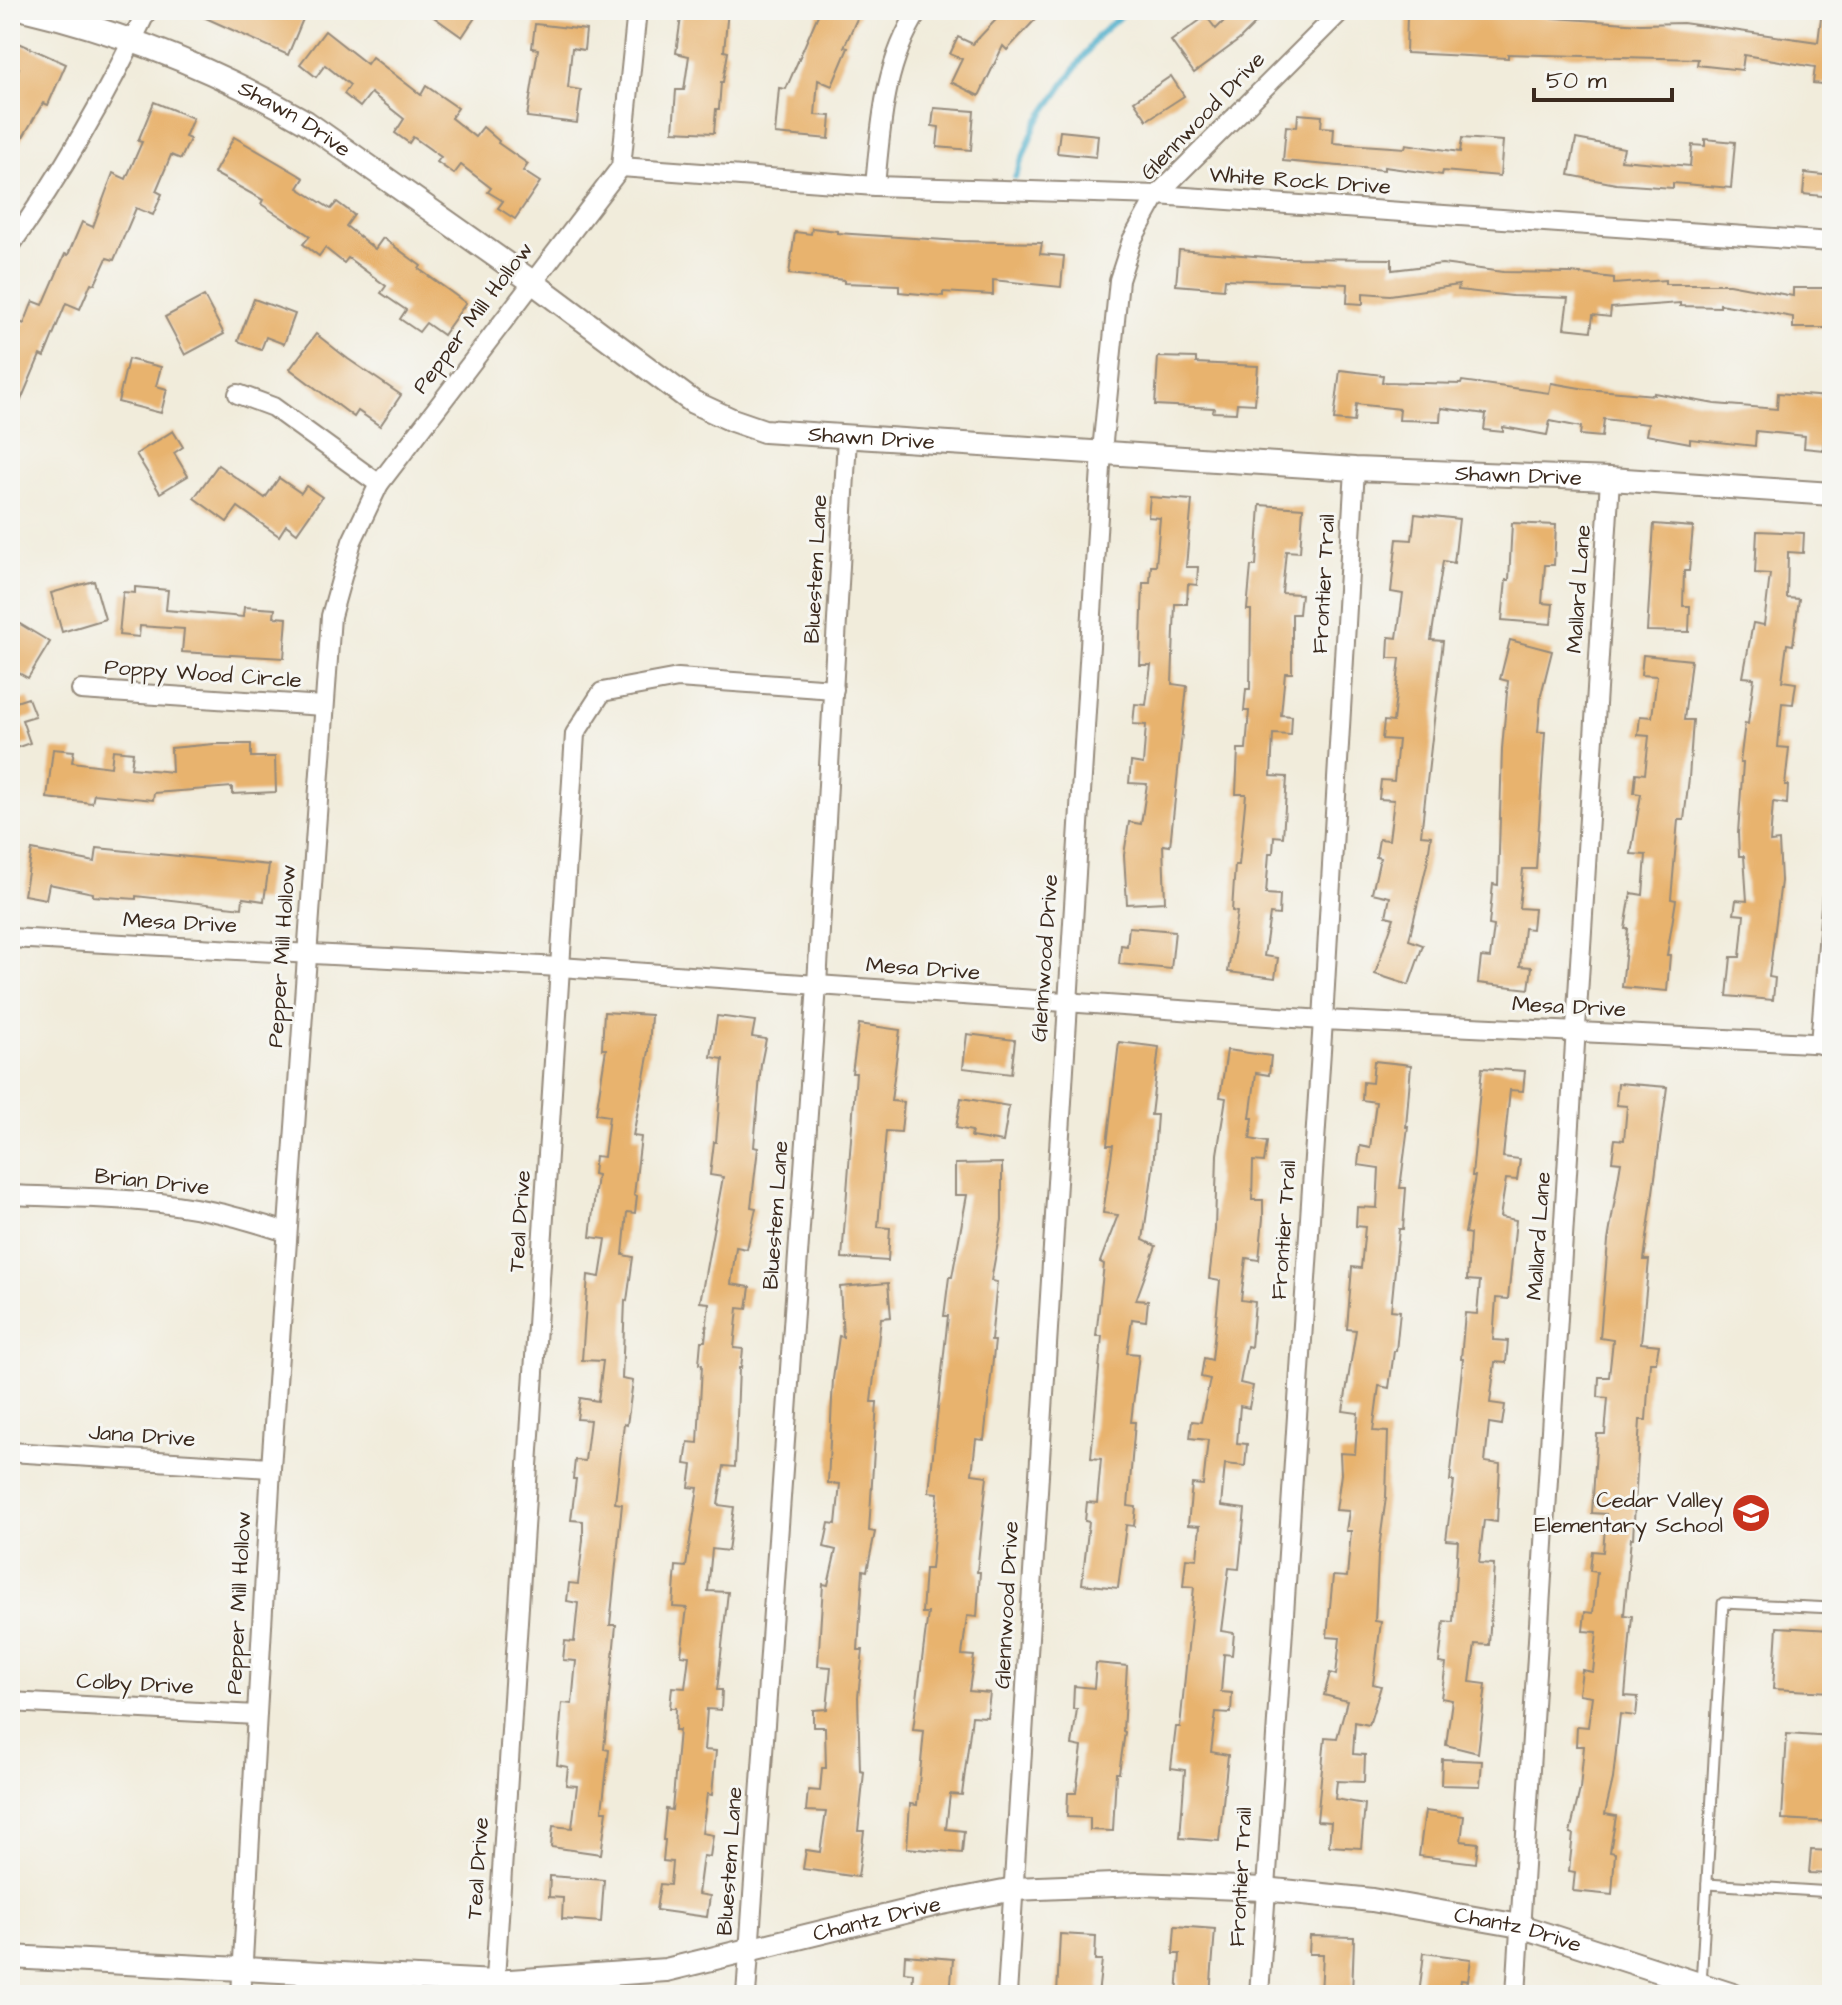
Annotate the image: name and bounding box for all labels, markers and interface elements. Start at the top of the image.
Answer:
street label: Glennwood Drive [1133,45,1273,187]
scale bar [1534,52,1672,102]
text: 50 m [1546,64,1607,98]
street label: Shawn Drive [233,72,357,165]
street label: White Rock Drive [1208,159,1392,203]
street label: Pepper Mill Hollow [405,235,541,401]
street label: Shawn Drive [807,418,936,457]
street label: Shawn Drive [1454,457,1583,493]
street label: Bluestem Lane [797,494,835,644]
street label: Frontier Trail [1305,513,1343,655]
street label: Mallard Lane [1559,523,1599,654]
street label: Poppy Wood Circle [103,652,303,697]
street label: Pepper Mill Hollow [260,863,304,1049]
street label: Glennwood Drive [1024,873,1066,1043]
street label: Mesa Drive [122,905,238,941]
street label: Mesa Drive [865,950,981,988]
street label: Mesa Drive [1511,989,1627,1025]
street label: Bluestem Lane [755,1139,797,1291]
street label: Frontier Trail [1264,1159,1304,1301]
street label: Brian Drive [93,1161,211,1203]
street label: Teal Drive [501,1169,539,1273]
street label: Mallard Lane [1519,1170,1559,1301]
street label: Jana Drive [88,1417,196,1455]
place label: Cedar Valley Elementary School [1534,1485,1723,1542]
school or university icon: Cedar Valley Elementary School [1730,1492,1772,1534]
street label: Pepper Mill Hollow [219,1511,259,1695]
street label: Glennwood Drive [987,1520,1027,1690]
street label: Colby Drive [75,1665,195,1704]
street label: Bluestem Lane [709,1785,751,1937]
street label: Frontier Trail [1222,1806,1260,1948]
street label: Teal Drive [459,1816,497,1920]
street label: Chantz Drive [810,1888,944,1949]
street label: Chantz Drive [1452,1899,1586,1960]

